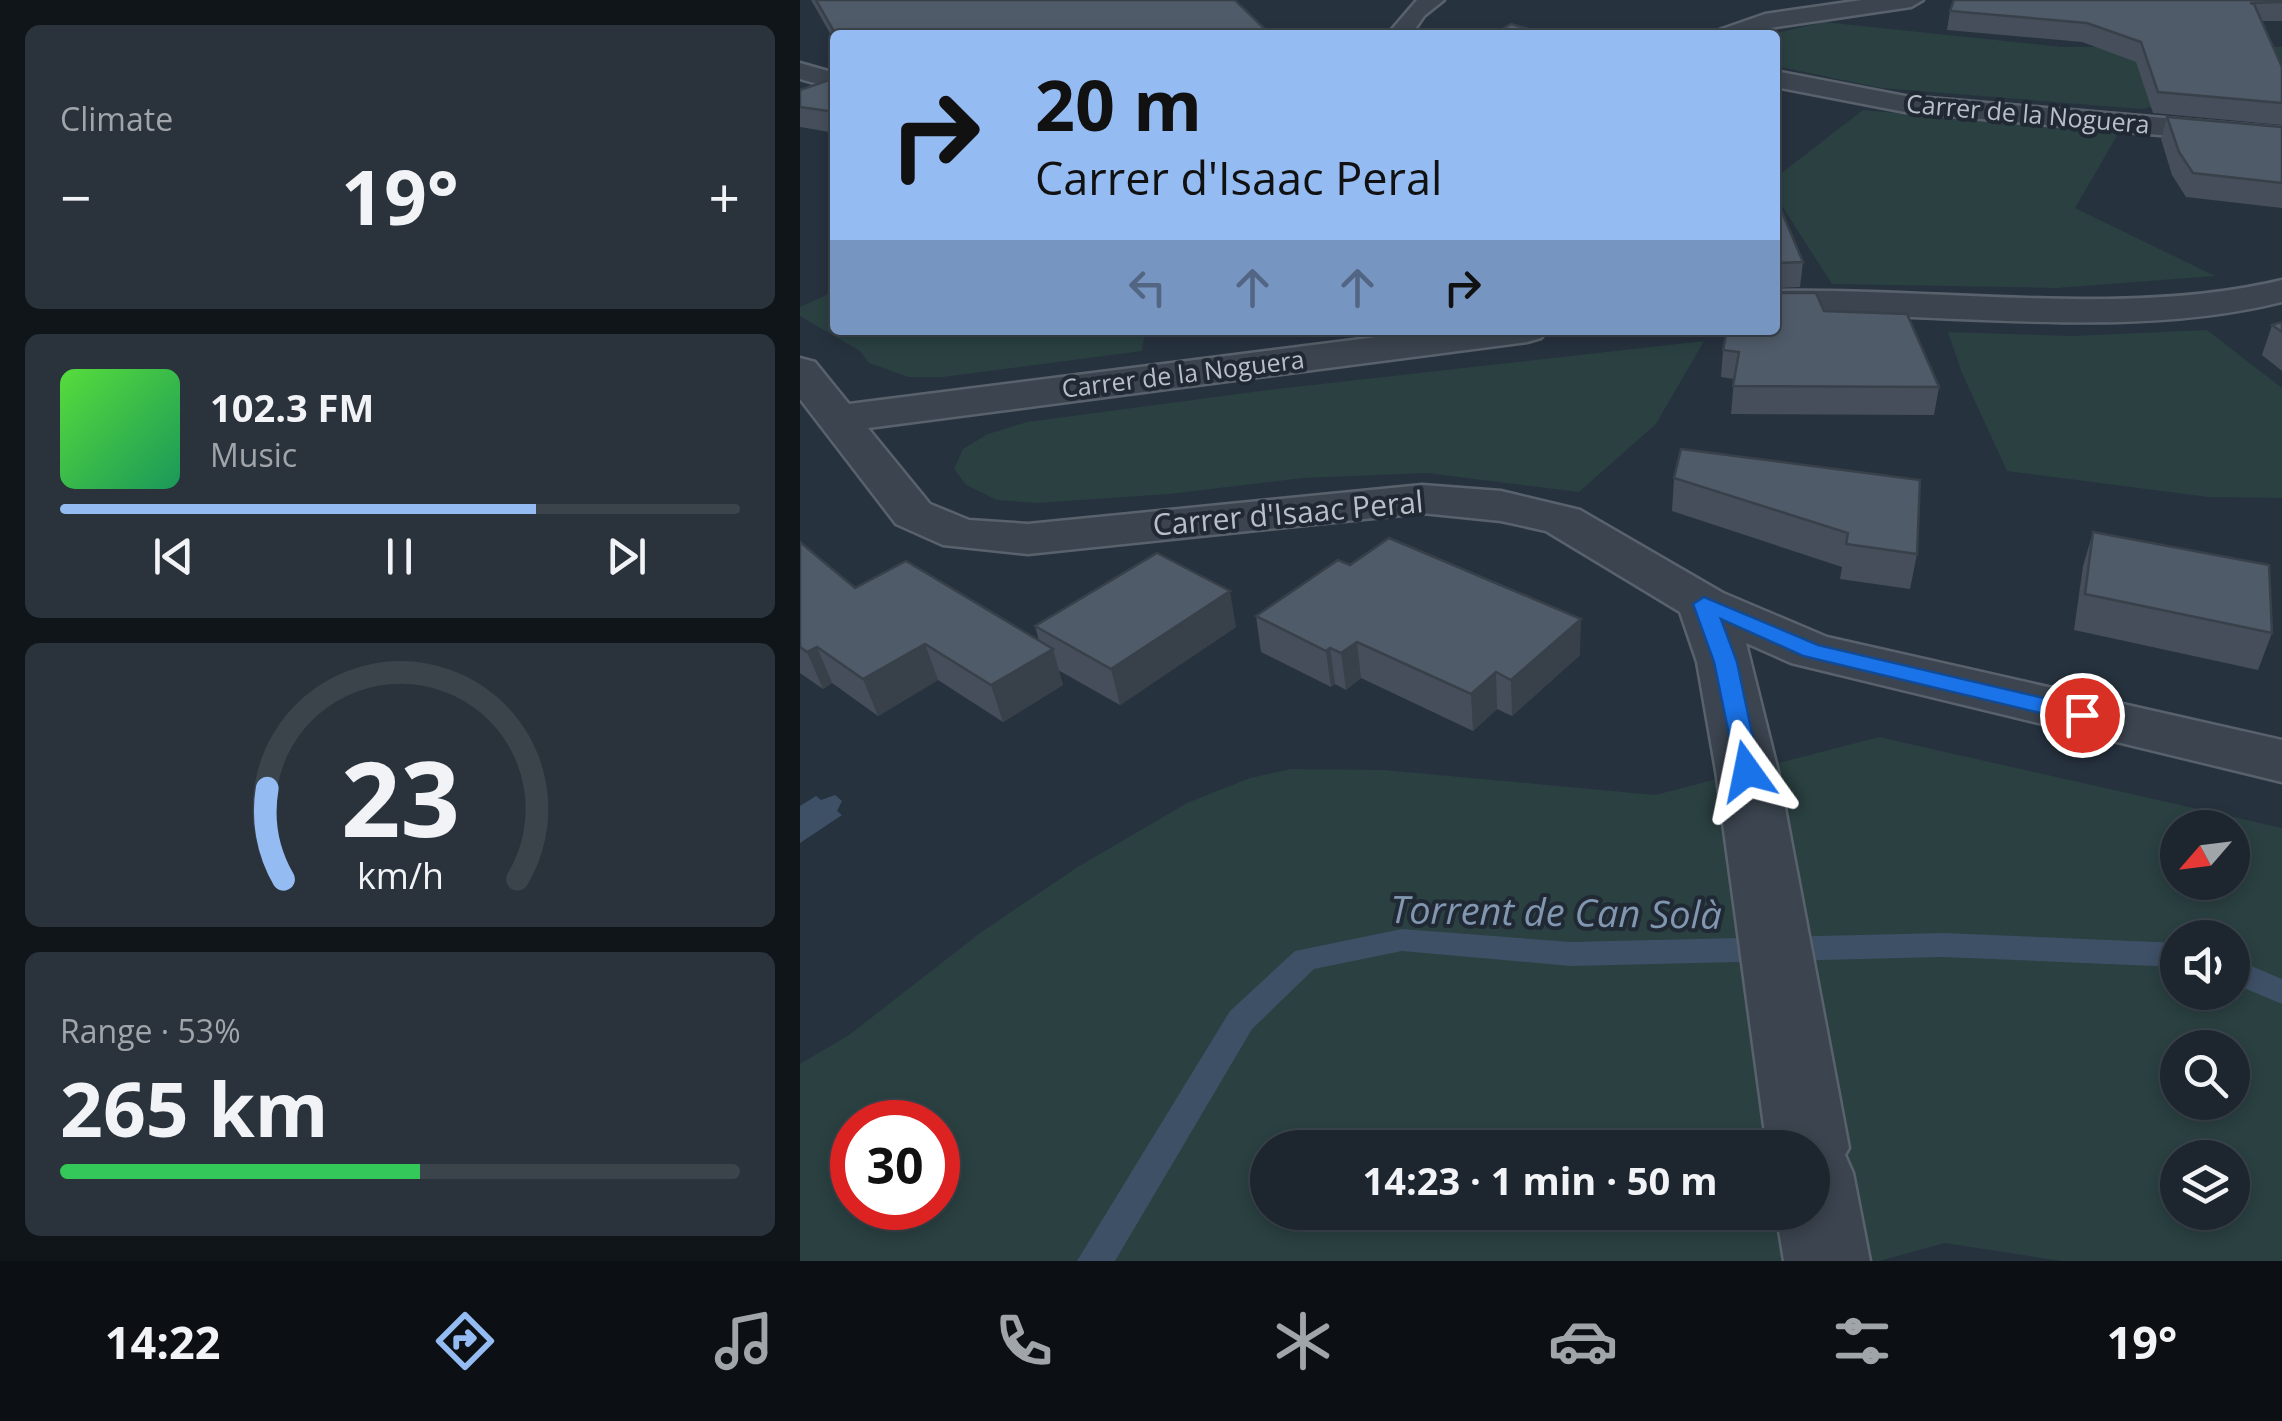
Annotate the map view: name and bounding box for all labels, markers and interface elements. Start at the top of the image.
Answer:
text: 20 m [1035,56,1202,152]
icon: right [870,70,1000,200]
street label: Carrer de la Noguera [1905,85,2151,141]
text: Climate [60,97,173,140]
text: 19° [341,145,459,247]
text: Carrer d'Isaac Peral [1035,147,1442,208]
text: − [60,159,91,234]
text: + [709,159,740,234]
icon: left [1120,260,1175,315]
icon: ahead [1225,260,1280,315]
icon: ahead [1330,260,1385,315]
icon: right [1435,260,1490,315]
street label: Carrer de la Noguera [1060,341,1306,405]
text: 102.3 FM [210,381,374,433]
text: Music [210,433,297,476]
street label: Carrer d'Isaac Peral [1151,480,1425,545]
icon: previous [146,529,201,584]
icon: pause [372,529,427,584]
icon: next [599,529,654,584]
pin [2040,673,2125,758]
icon: arrive [2055,688,2110,743]
position arrow [1695,719,1799,823]
text: 23 [341,726,459,867]
north arrow [2160,810,2250,900]
map controls [2160,810,2250,1230]
text: km/h [357,851,443,899]
water label: Torrent de Can Solà [1390,882,1722,940]
button: sound [2160,920,2250,1010]
text: Range · 53% [60,1009,241,1052]
button: search [2160,1030,2250,1120]
text: 265 km [60,1057,328,1159]
speed limit sign: 30 [830,1100,960,1230]
button: layers [2160,1140,2250,1230]
text: 14:23 · 1 min · 50 m [1362,1154,1718,1206]
icon: directions [430,1306,500,1376]
icon: music [709,1306,779,1376]
icon: phone [989,1306,1059,1376]
icon: climate [1268,1306,1338,1376]
icon: car [1548,1306,1618,1376]
icon: filters [1827,1306,1897,1376]
text: 14:22 [105,1311,220,1372]
text: 19° [2107,1311,2177,1372]

